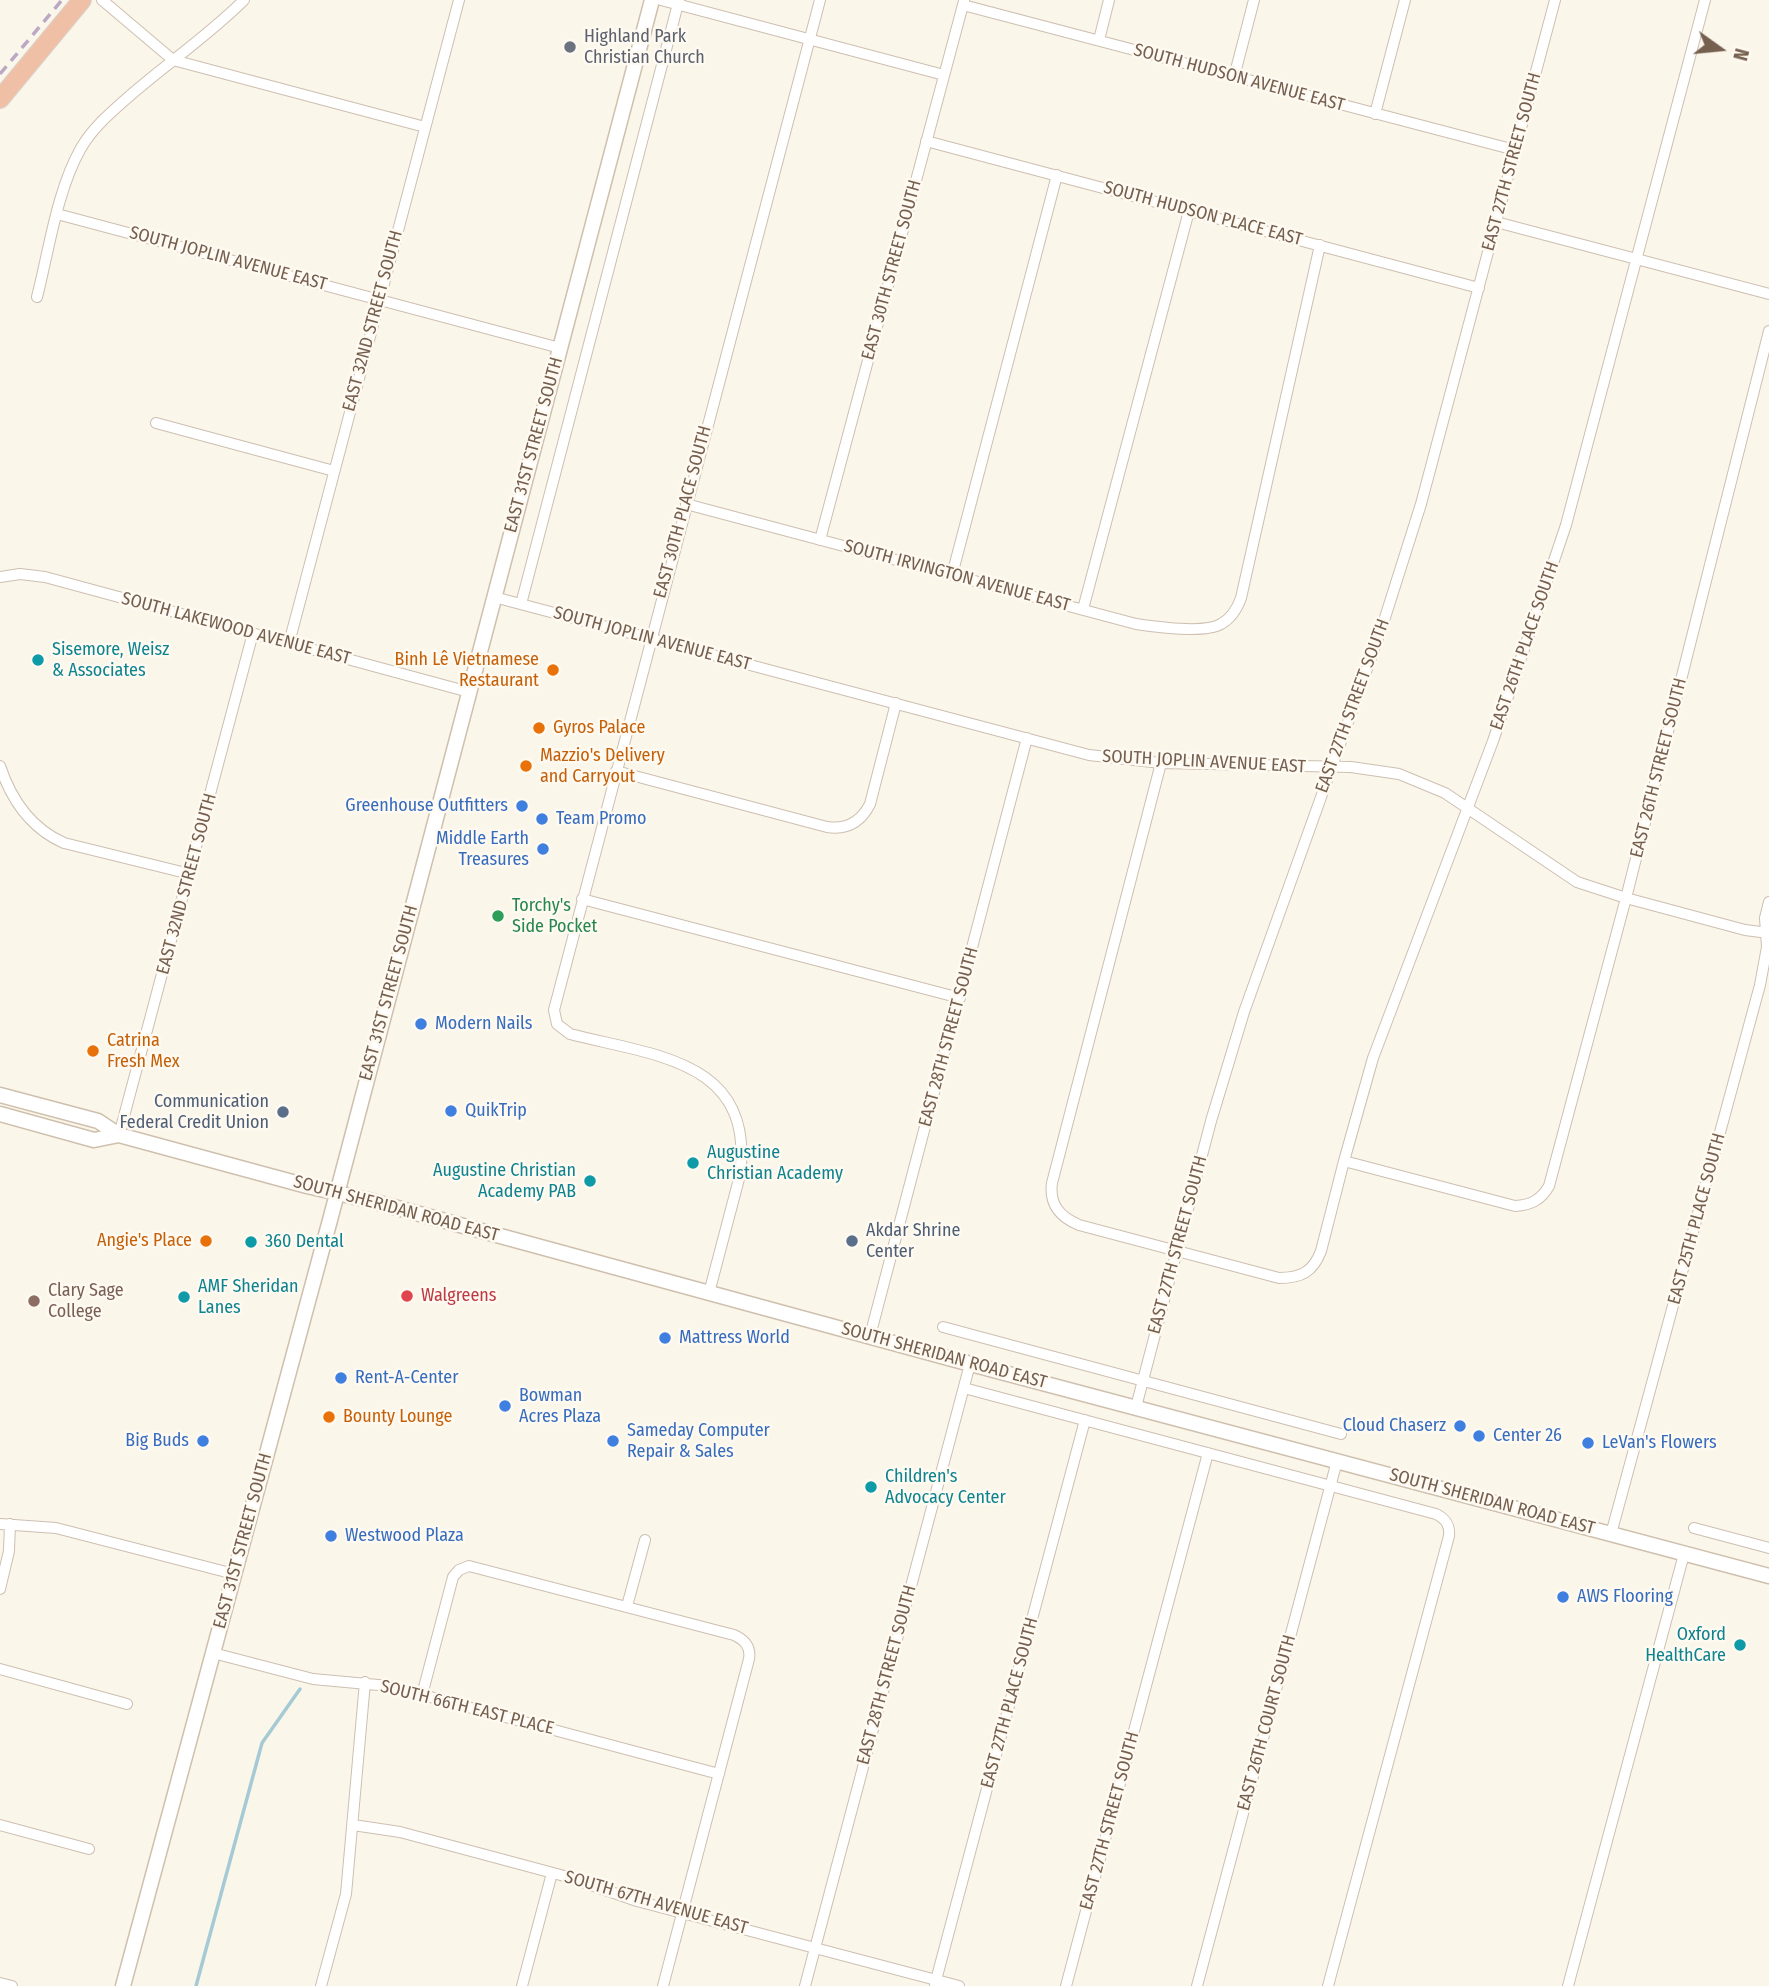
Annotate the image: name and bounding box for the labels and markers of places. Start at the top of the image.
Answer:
place label: Highland Park Christian Church [584,26,705,68]
marker: Highland Park Christian Church [562,39,578,55]
place label: Sisemore, Weisz & Associates [52,639,169,682]
place label: Binh Lê Vietnamese Restaurant [395,649,539,692]
marker: Sisemore, Weisz & Associates [30,652,46,668]
marker: Binh Lê Vietnamese Restaurant [545,662,561,678]
place label: Gyros Palace [553,717,645,739]
marker: Gyros Palace [531,720,547,736]
place label: Mazzio's Delivery and Carryout [540,745,665,788]
marker: Mazzio's Delivery and Carryout [518,758,534,774]
place label: Greenhouse Outfitters [345,795,508,817]
marker: Greenhouse Outfitters [514,798,530,814]
place label: Team Promo [556,808,647,830]
marker: Team Promo [534,811,550,827]
place label: Middle Earth Treasures [436,828,529,870]
marker: Middle Earth Treasures [535,841,551,857]
place label: Torchy's Side Pocket [512,895,597,937]
marker: Torchy's Side Pocket [490,908,506,924]
place label: Modern Nails [435,1013,533,1035]
marker: Modern Nails [413,1016,429,1032]
place label: Catrina Fresh Mex [107,1030,180,1072]
marker: Catrina Fresh Mex [85,1043,101,1059]
place label: Communication Federal Credit Union [120,1091,269,1134]
place label: QuikTrip [465,1100,527,1122]
marker: QuikTrip [443,1103,459,1119]
marker: Communication Federal Credit Union [275,1104,291,1120]
place label: Augustine Christian Academy [707,1142,843,1184]
marker: Augustine Christian Academy [685,1155,701,1171]
place label: Augustine Christian Academy PAB [433,1160,576,1202]
marker: Augustine Christian Academy PAB [582,1173,598,1189]
place label: Akdar Shrine Center [866,1220,960,1262]
place label: Angie's Place [97,1230,192,1252]
place label: 360 Dental [265,1231,344,1253]
marker: Angie's Place [198,1233,214,1249]
marker: Akdar Shrine Center [844,1233,860,1249]
marker: 360 Dental [243,1234,259,1250]
place label: AMF Sheridan Lanes [198,1276,298,1318]
place label: Clary Sage College [48,1280,124,1322]
place label: Walgreens [421,1285,497,1307]
marker: Walgreens [399,1288,415,1304]
marker: AMF Sheridan Lanes [176,1289,192,1305]
marker: Clary Sage College [26,1293,42,1309]
place label: Mattress World [679,1327,790,1349]
marker: Mattress World [657,1330,673,1346]
place label: Rent-A-Center [355,1367,458,1389]
marker: Rent-A-Center [333,1370,349,1386]
place label: Bowman Acres Plaza [519,1385,601,1428]
marker: Bowman Acres Plaza [497,1398,513,1414]
place label: Bounty Lounge [343,1406,452,1428]
marker: Bounty Lounge [321,1409,337,1425]
place label: Cloud Chaserz [1343,1415,1446,1437]
marker: Cloud Chaserz [1452,1418,1468,1434]
place label: Sameday Computer Repair & Sales [627,1420,770,1462]
place label: Center 26 [1493,1425,1562,1447]
marker: Center 26 [1471,1428,1487,1444]
place label: Big Buds [125,1430,189,1452]
place label: LeVan's Flowers [1602,1432,1717,1454]
marker: Big Buds [195,1433,211,1449]
marker: Sameday Computer Repair & Sales [605,1433,621,1449]
marker: LeVan's Flowers [1580,1435,1596,1451]
place label: Children's Advocacy Center [885,1466,1006,1508]
marker: Children's Advocacy Center [863,1479,879,1495]
place label: Westwood Plaza [345,1525,464,1547]
marker: Westwood Plaza [323,1528,339,1544]
place label: AWS Flooring [1577,1586,1673,1608]
marker: AWS Flooring [1555,1589,1571,1605]
place label: Oxford HealthCare [1645,1624,1726,1666]
marker: Oxford HealthCare [1732,1637,1748,1653]

